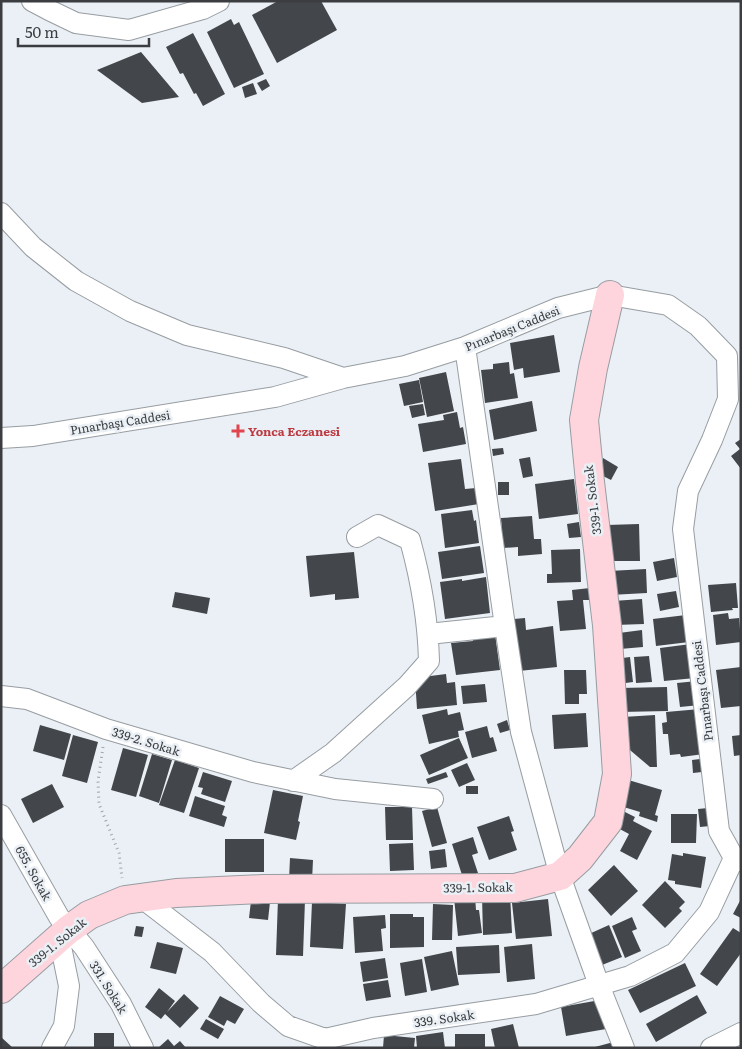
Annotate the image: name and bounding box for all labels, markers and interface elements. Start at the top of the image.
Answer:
scale bar [18,15,149,47]
text: 50 m [25,20,59,43]
street label: Pınarbaşı Caddesi [462,301,562,355]
street label: Pınarbaşı Caddesi [69,405,171,439]
place label: Yonca Eczanesi [248,422,341,440]
marker: Yonca Eczanesi [232,425,244,437]
street label: 339-1. Sokak [579,464,605,536]
street label: Pınarbaşı Caddesi [687,640,717,742]
street label: 339-2. Sokak [110,722,183,760]
street label: 655. Sokak [12,842,57,904]
street label: 339-1. Sokak [443,877,514,897]
street label: 339-1. Sokak [24,913,90,971]
street label: 331. Sokak [86,957,133,1017]
street label: 339. Sokak [413,1005,476,1031]

